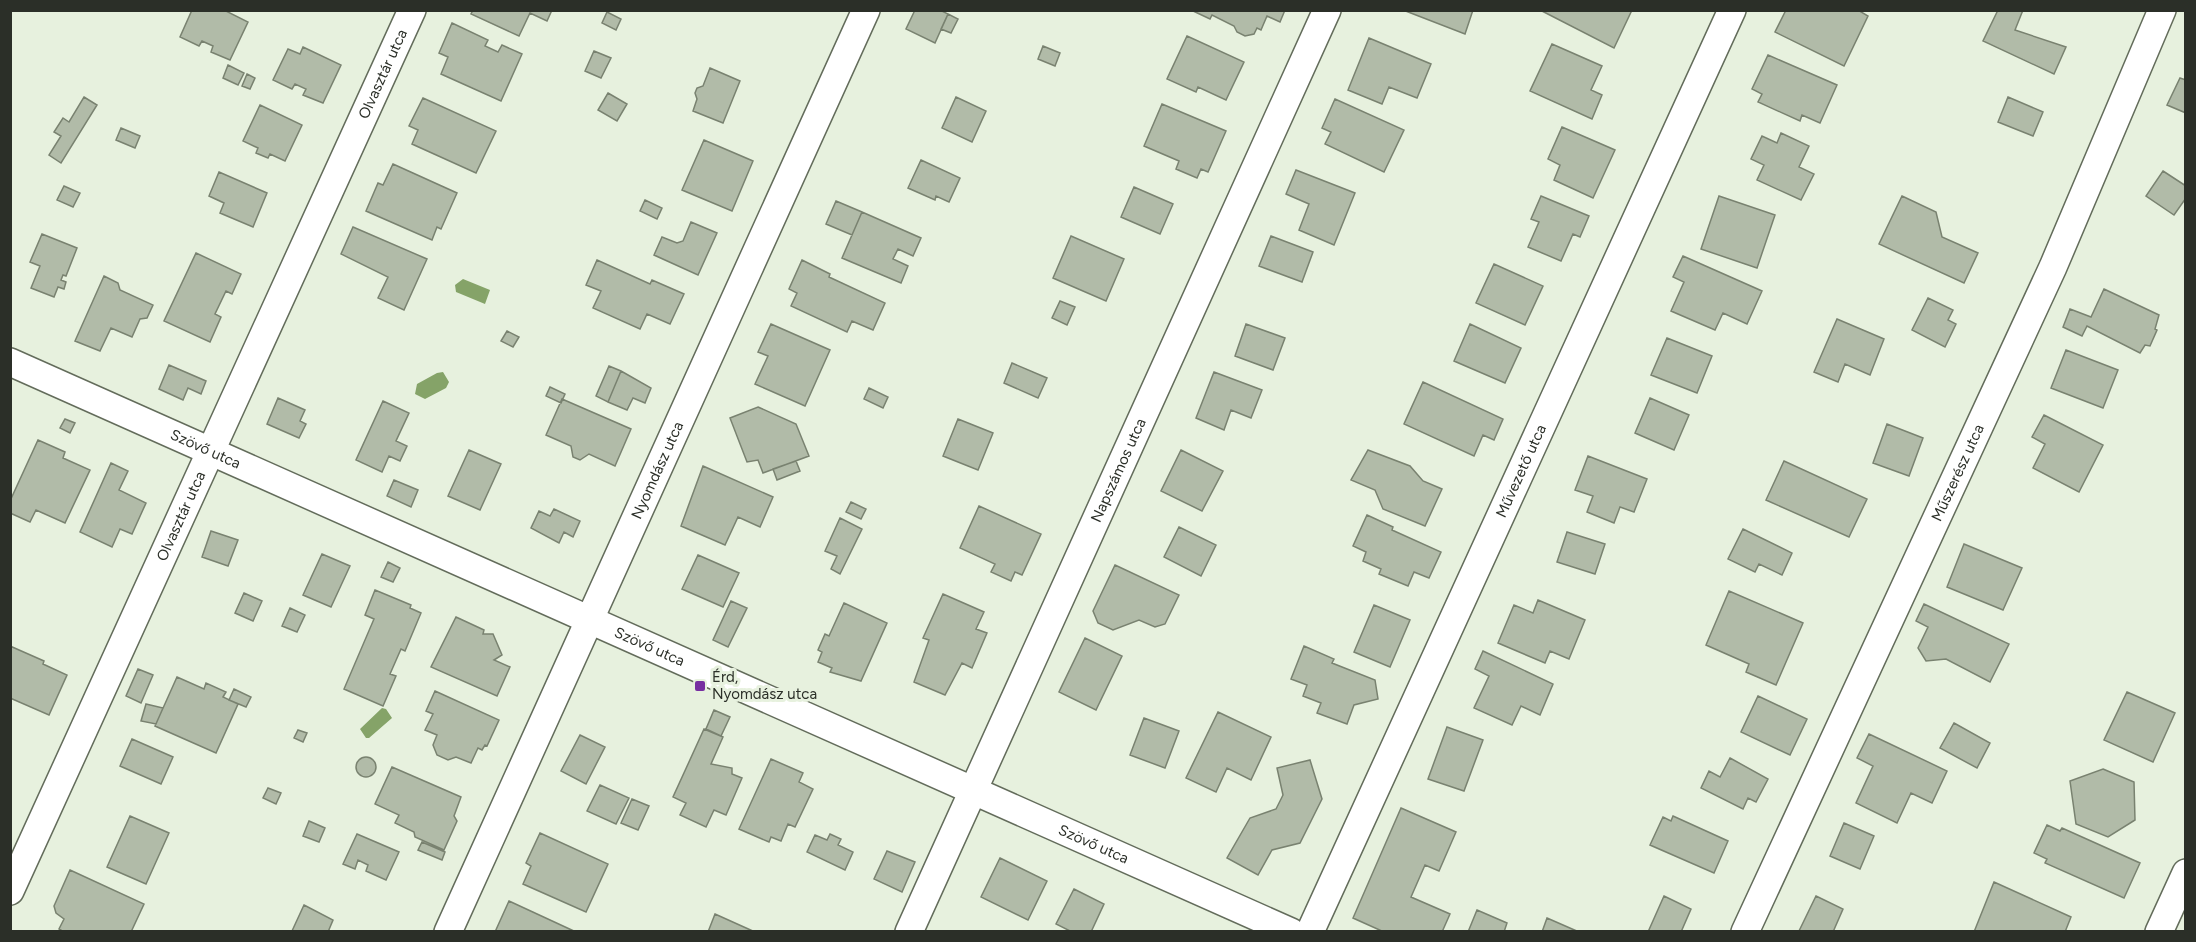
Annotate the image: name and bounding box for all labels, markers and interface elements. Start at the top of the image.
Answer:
street label: Olvasztár utca [355,26,411,122]
street label: Napszámos utca [1087,415,1150,525]
street label: Nyomdász utca [627,419,687,522]
street label: Művezető utca [1492,422,1550,520]
street label: Műszerész utca [1927,422,1988,524]
street label: Szövő utca [168,426,243,472]
street label: Olvasztár utca [153,469,209,564]
street label: Szövő utca [612,623,687,670]
place label: Érd, Nyomdász utca [712,668,817,703]
marker: Érd, Nyomdász utca [693,679,707,693]
street label: Szövő utca [1056,821,1131,868]

